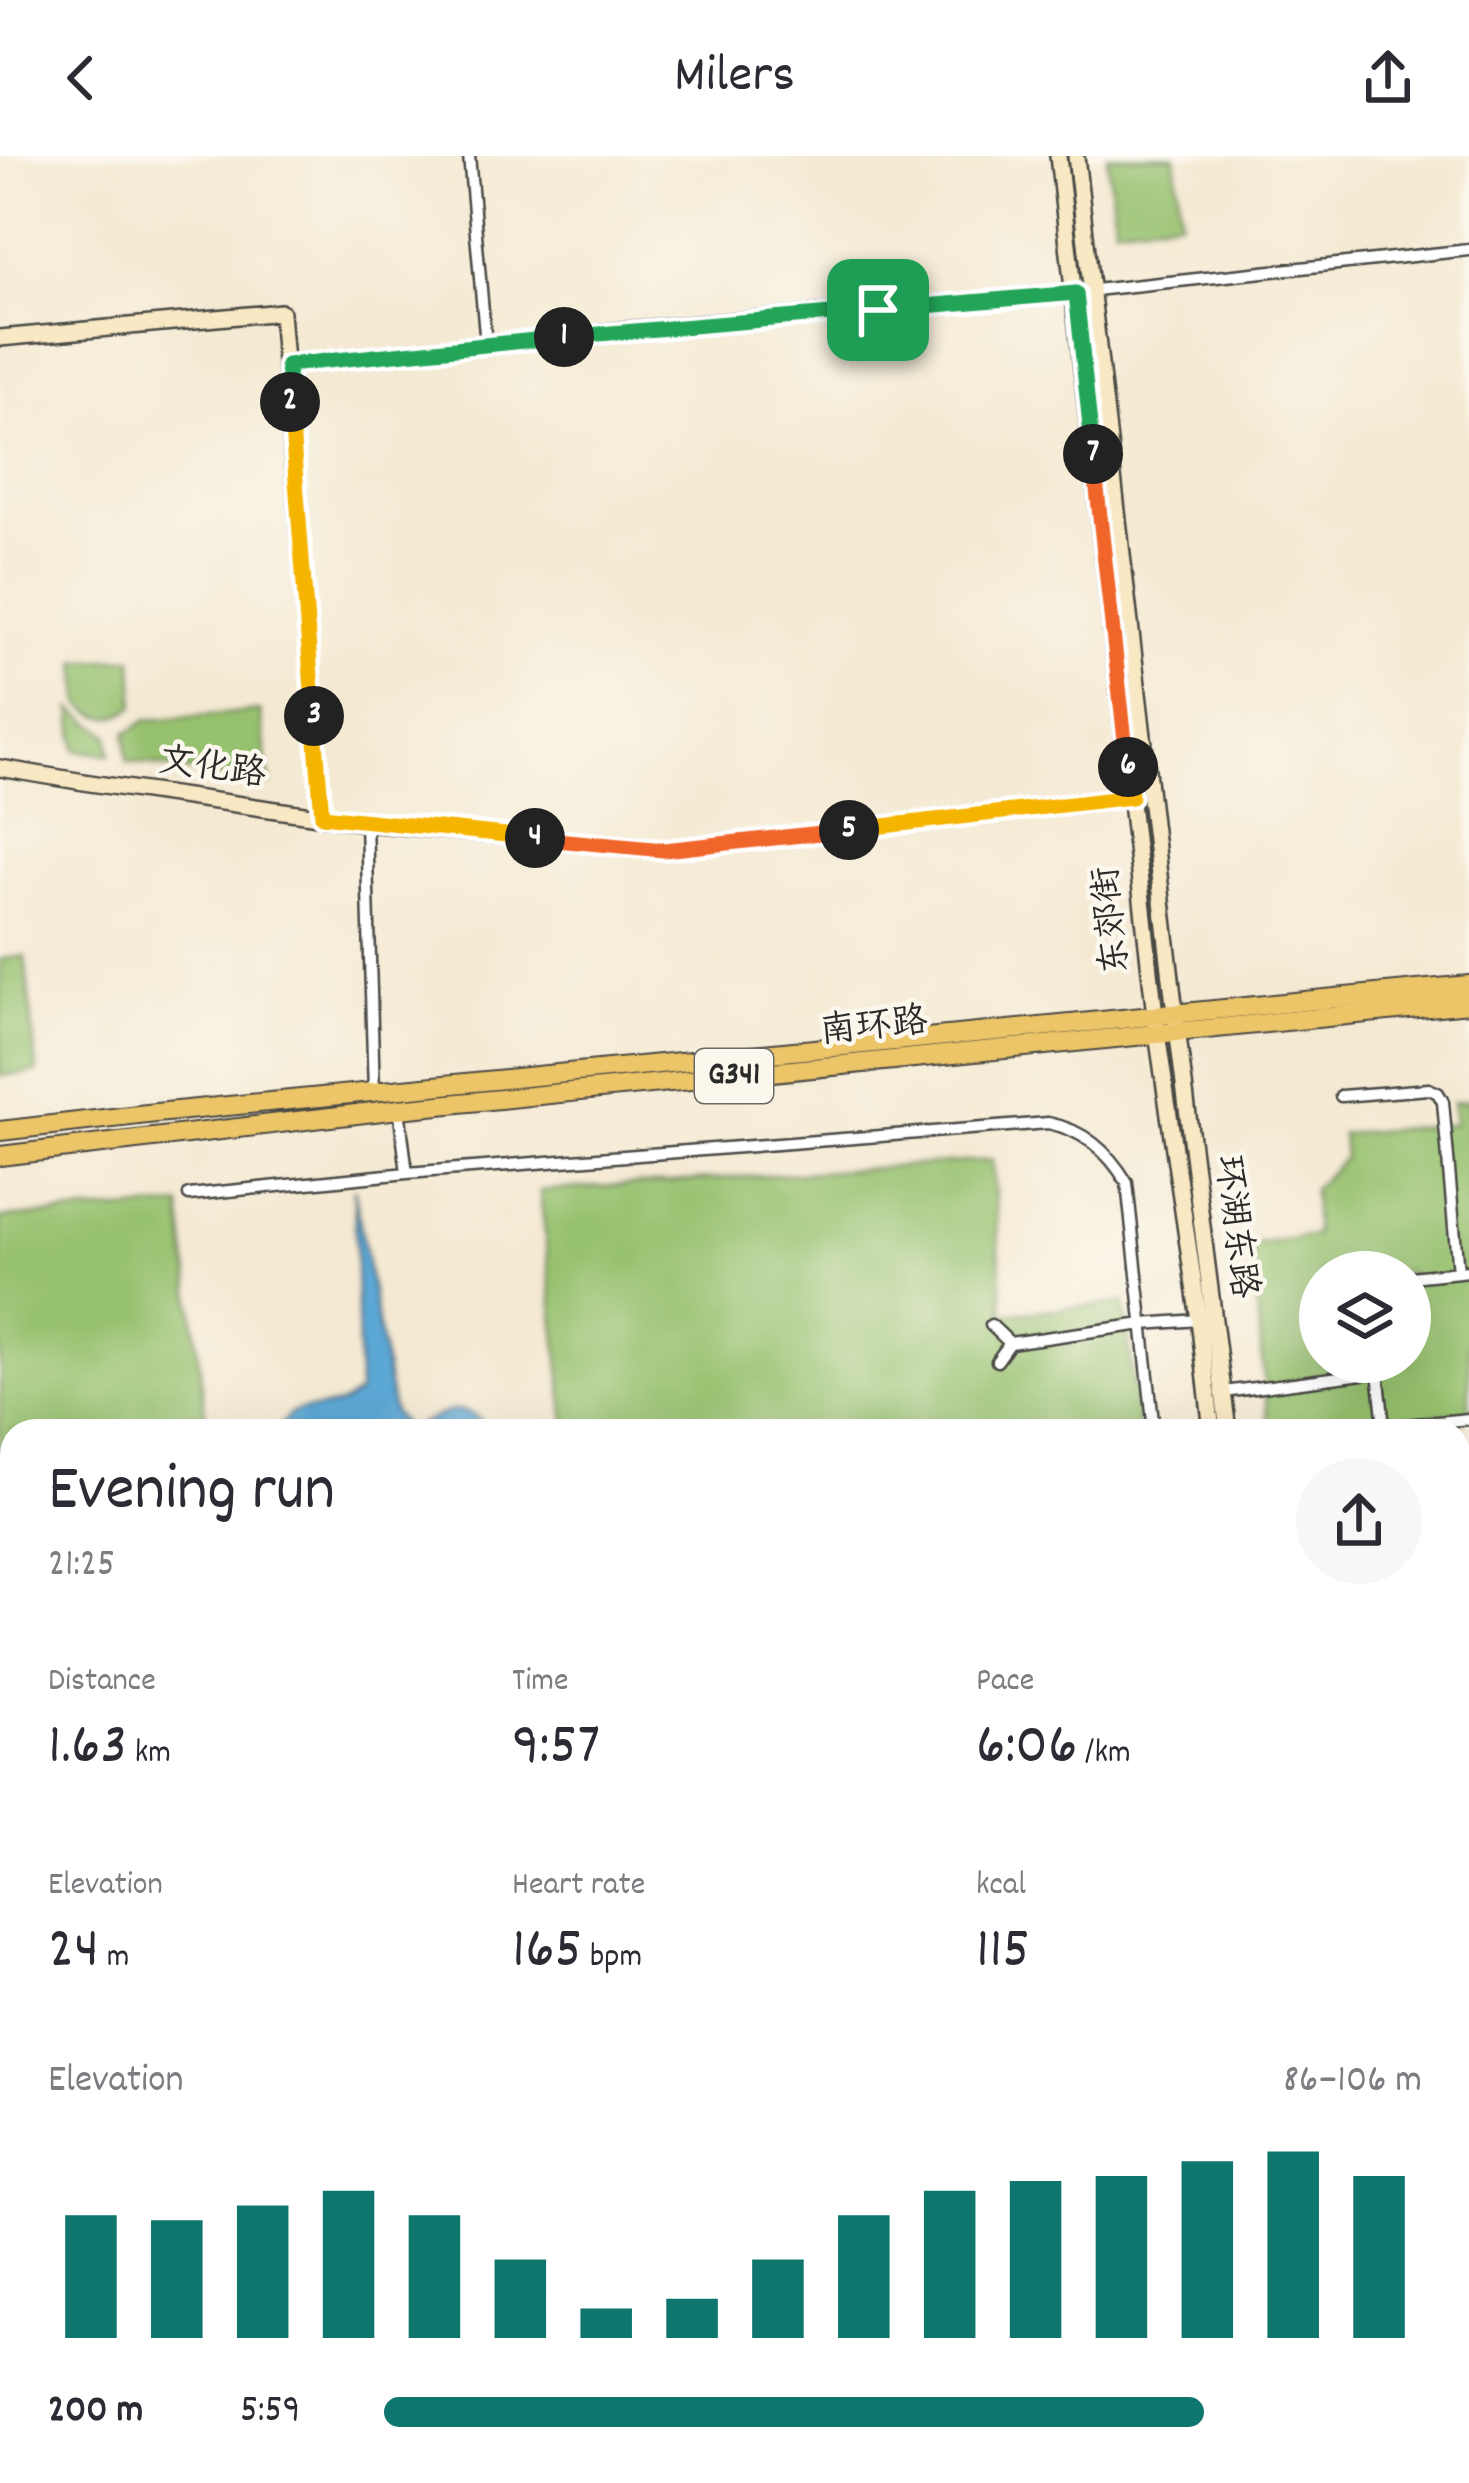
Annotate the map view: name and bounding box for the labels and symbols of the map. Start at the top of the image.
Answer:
pin [827,259,929,361]
pin: 1 [534,307,594,367]
pin: 2 [260,372,320,432]
pin: 7 [1063,424,1123,484]
pin: 3 [284,686,344,746]
street label: 文化路 [155,737,269,803]
pin: 6 [1098,737,1158,797]
pin: 5 [819,800,879,860]
pin: 4 [505,808,565,868]
street label: 东郊街 [1082,864,1146,976]
street label: 南环路 [818,997,930,1061]
road number: G341 [695,1049,773,1103]
street label: 环湖东路 [1198,1152,1268,1302]

